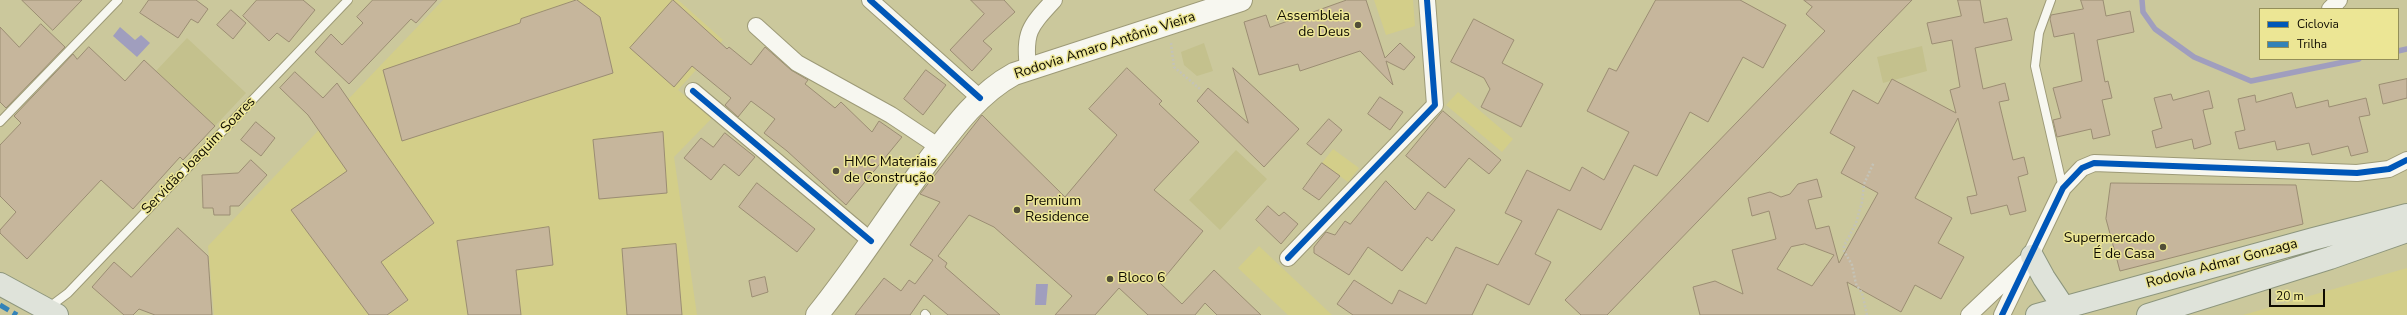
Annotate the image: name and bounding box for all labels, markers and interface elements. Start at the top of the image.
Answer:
legend [2259,8,2399,60]
street label: Rodovia Amaro Antônio Vieira [1012,9,1198,83]
place label: Assembleia de Deus [1277,9,1350,42]
text: Ciclovia [2297,16,2339,32]
marker: Assembleia de Deus [1353,20,1363,30]
text: Trilha [2297,36,2327,52]
street label: Servidão Joaquim Soares [139,94,259,218]
place label: HMC Materiais de Construção [844,155,937,188]
marker: HMC Materiais de Construção [831,166,841,176]
place label: Premium Residence [1025,194,1089,226]
marker: Premium Residence [1012,205,1022,215]
place label: Supermercado É de Casa [2064,231,2155,264]
street label: Rodovia Admar Gonzaga [2144,236,2300,292]
marker: Supermercado É de Casa [2158,242,2168,252]
place label: Bloco 6 [1118,271,1165,287]
marker: Bloco 6 [1105,274,1115,284]
scale bar [2271,281,2327,307]
text: 20 m [2276,288,2304,304]

